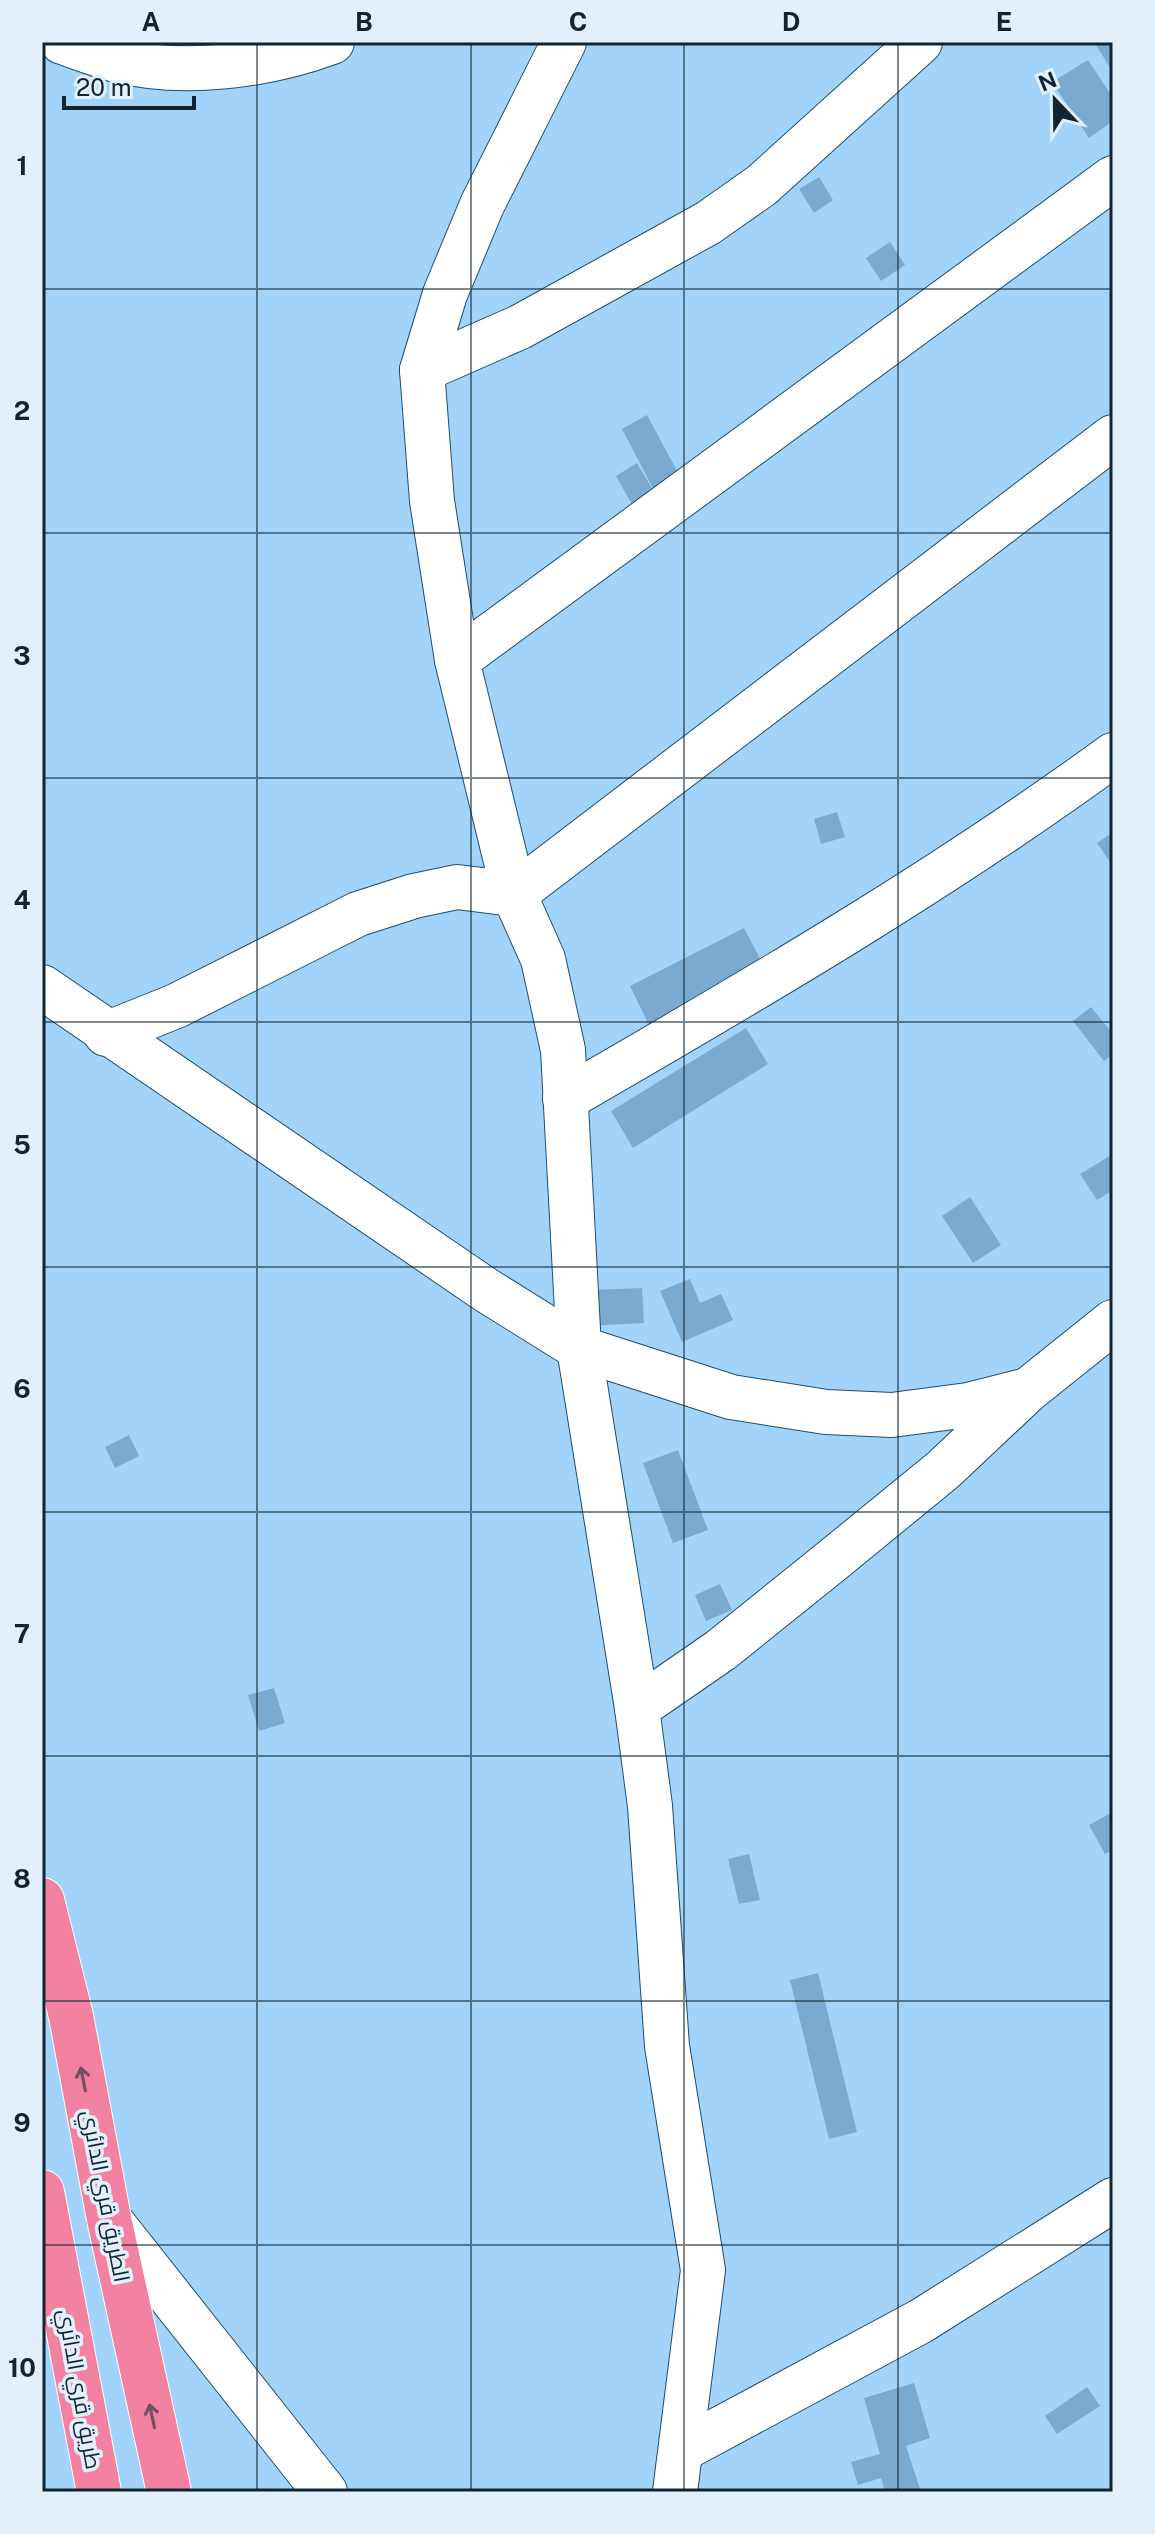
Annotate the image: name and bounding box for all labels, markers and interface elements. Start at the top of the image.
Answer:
text: A [142,6,161,37]
text: B [355,6,373,37]
text: C [569,6,587,37]
text: D [782,6,800,37]
text: E [996,6,1012,37]
scale bar [64,60,194,110]
north arrow [1015,60,1095,140]
text: N [1035,66,1060,97]
text: 20 m [76,73,132,101]
text: 1 [16,150,28,181]
text: 2 [14,395,30,426]
text: 3 [13,640,31,671]
text: 4 [13,884,31,915]
text: 5 [13,1129,31,1160]
text: 6 [13,1373,31,1404]
text: 7 [14,1618,30,1649]
text: 8 [13,1863,31,1894]
one-way arrow [74,2067,89,2092]
text: 9 [13,2107,31,2138]
street label: الطريق قري الدائري [73,2108,135,2285]
street label: طريق قري الدائري [49,2307,107,2472]
text: 10 [8,2352,36,2383]
one-way arrow [144,2403,159,2429]

